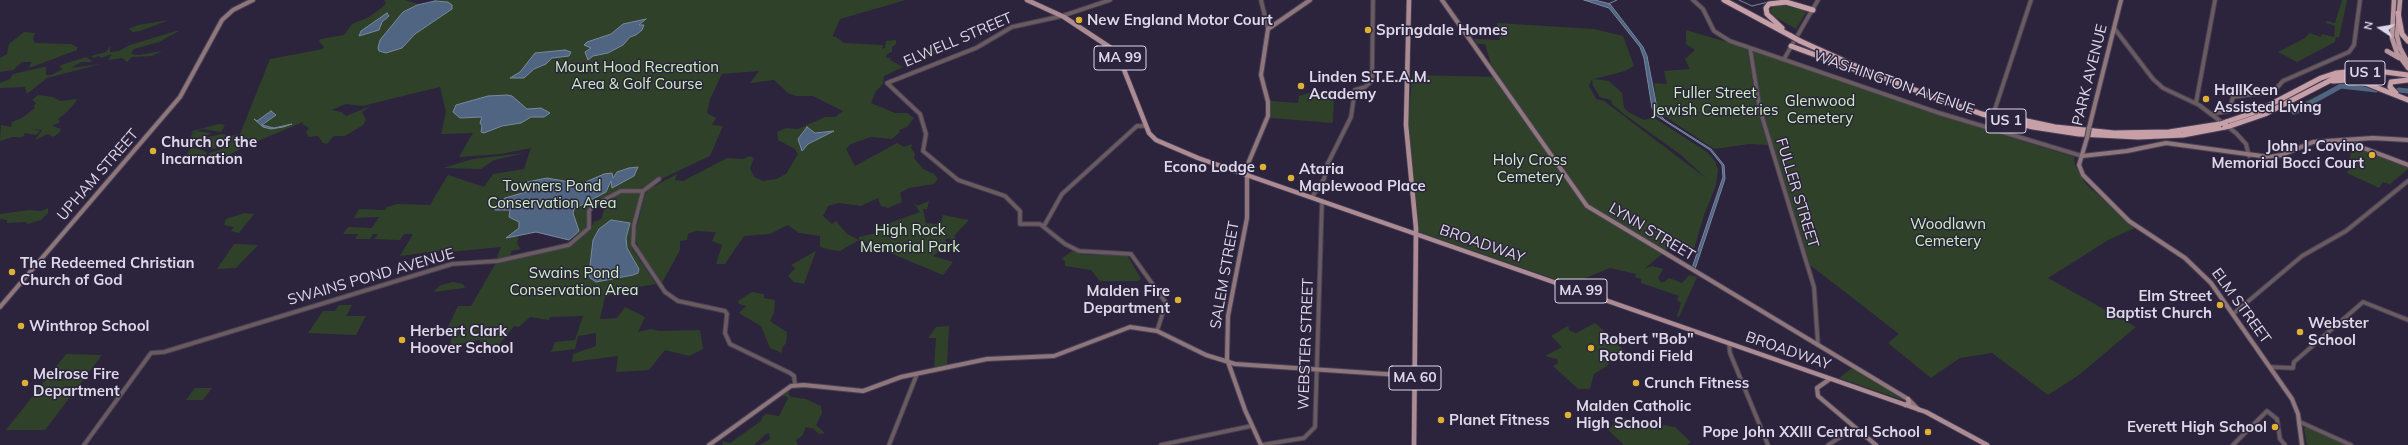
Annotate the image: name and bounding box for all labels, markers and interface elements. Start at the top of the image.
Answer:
north arrow [2360,8,2400,48]
street label: ELWELL STREET [901,9,1015,71]
place label: New England Motor Court [1087,11,1273,29]
marker: New England Motor Court [1074,15,1084,25]
text: N [2361,20,2376,31]
place label: Springdale Homes [1376,21,1508,39]
street label: PARK AVENUE [2069,22,2111,128]
marker: Springdale Homes [1363,25,1373,35]
road number: MA 99 [1094,46,1146,70]
street label: WASHINGTON AVENUE [1811,47,1977,119]
park label: Mount Hood Recreation Area & Golf Course [555,58,719,93]
road number: US 1 [2345,61,2385,85]
place label: Linden S.T.E.A.M. Academy [1309,68,1430,103]
marker: Linden S.T.E.A.M. Academy [1296,81,1306,91]
place label: HallKeen Assisted Living [2214,81,2322,116]
park label: Fuller Street Jewish Cemeteries [1652,84,1778,119]
park label: Glenwood Cemetery [1785,92,1855,127]
marker: HallKeen Assisted Living [2201,94,2211,104]
road number: US 1 [1986,109,2026,133]
street label: UPHAM STREET [53,126,143,224]
place label: Church of the Incarnation [161,133,257,168]
street label: FULLER STREET [1772,136,1822,250]
place label: John J. Covino Memorial Bocci Court [2211,137,2364,172]
marker: Church of the Incarnation [148,146,158,156]
marker: John J. Covino Memorial Bocci Court [2367,150,2377,160]
park label: Holy Cross Cemetery [1493,151,1567,186]
place label: Econo Lodge [1164,158,1255,176]
place label: Ataria Maplewood Place [1299,160,1426,195]
marker: Econo Lodge [1258,162,1268,172]
marker: Ataria Maplewood Place [1286,173,1296,183]
park label: Towners Pond Conservation Area [487,177,617,212]
street label: LYNN STREET [1606,199,1698,265]
park label: Woodlawn Cemetery [1910,215,1986,250]
street label: SALEM STREET [1207,220,1243,330]
park label: High Rock Memorial Park [860,221,960,256]
street label: BROADWAY [1437,221,1527,267]
street label: SWAINS POND AVENUE [286,245,456,309]
place label: The Redeemed Christian Church of God [20,254,195,289]
park label: Swains Pond Conservation Area [509,264,639,299]
street label: ELM STREET [2208,265,2274,347]
marker: The Redeemed Christian Church of God [7,267,17,277]
street label: WEBSTER STREET [1295,278,1317,410]
road number: MA 99 [1555,279,1607,303]
place label: Malden Fire Department [1083,282,1170,317]
place label: Elm Street Baptist Church [2106,287,2212,322]
marker: Malden Fire Department [1173,295,1183,305]
marker: Elm Street Baptist Church [2215,300,2225,310]
place label: Webster School [2308,314,2369,349]
place label: Winthrop School [29,317,150,335]
marker: Winthrop School [16,321,26,331]
place label: Herbert Clark Hoover School [410,322,513,357]
marker: Webster School [2295,327,2305,337]
street label: BROADWAY [1743,328,1833,374]
place label: Robert "Bob" Rotondi Field [1599,330,1694,365]
marker: Herbert Clark Hoover School [397,335,407,345]
marker: Robert "Bob" Rotondi Field [1586,343,1596,353]
place label: Melrose Fire Department [33,365,120,400]
road number: MA 60 [1389,366,1441,390]
place label: Crunch Fitness [1644,374,1749,392]
marker: Melrose Fire Department [20,378,30,388]
marker: Crunch Fitness [1631,378,1641,388]
place label: Malden Catholic High School [1576,397,1691,432]
marker: Malden Catholic High School [1563,410,1573,420]
place label: Planet Fitness [1449,411,1550,429]
marker: Planet Fitness [1436,415,1446,425]
place label: Everett High School [2127,418,2267,436]
marker: Everett High School [2270,422,2280,432]
place label: Pope John XXIII Central School [1703,423,1920,441]
marker: Pope John XXIII Central School [1923,427,1933,437]

